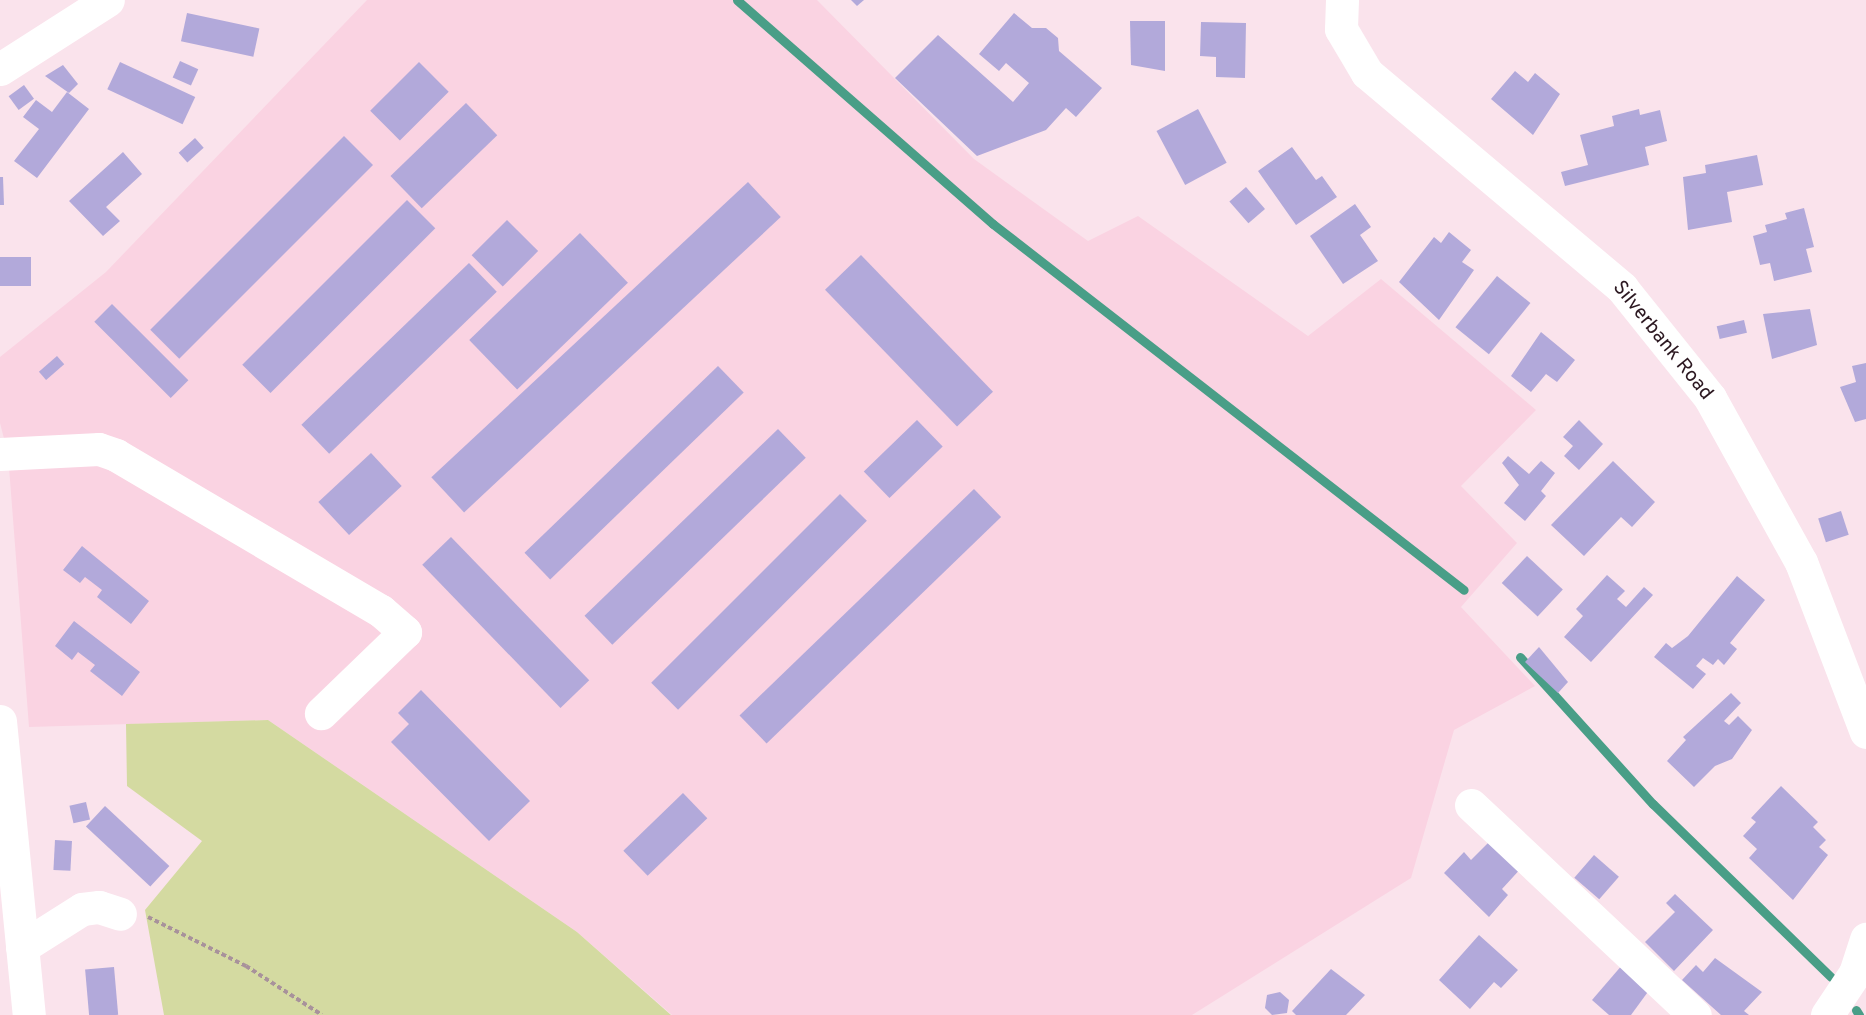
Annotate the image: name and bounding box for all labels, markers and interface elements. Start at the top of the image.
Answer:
street label: Silverbank Road [1607,277,1717,405]

